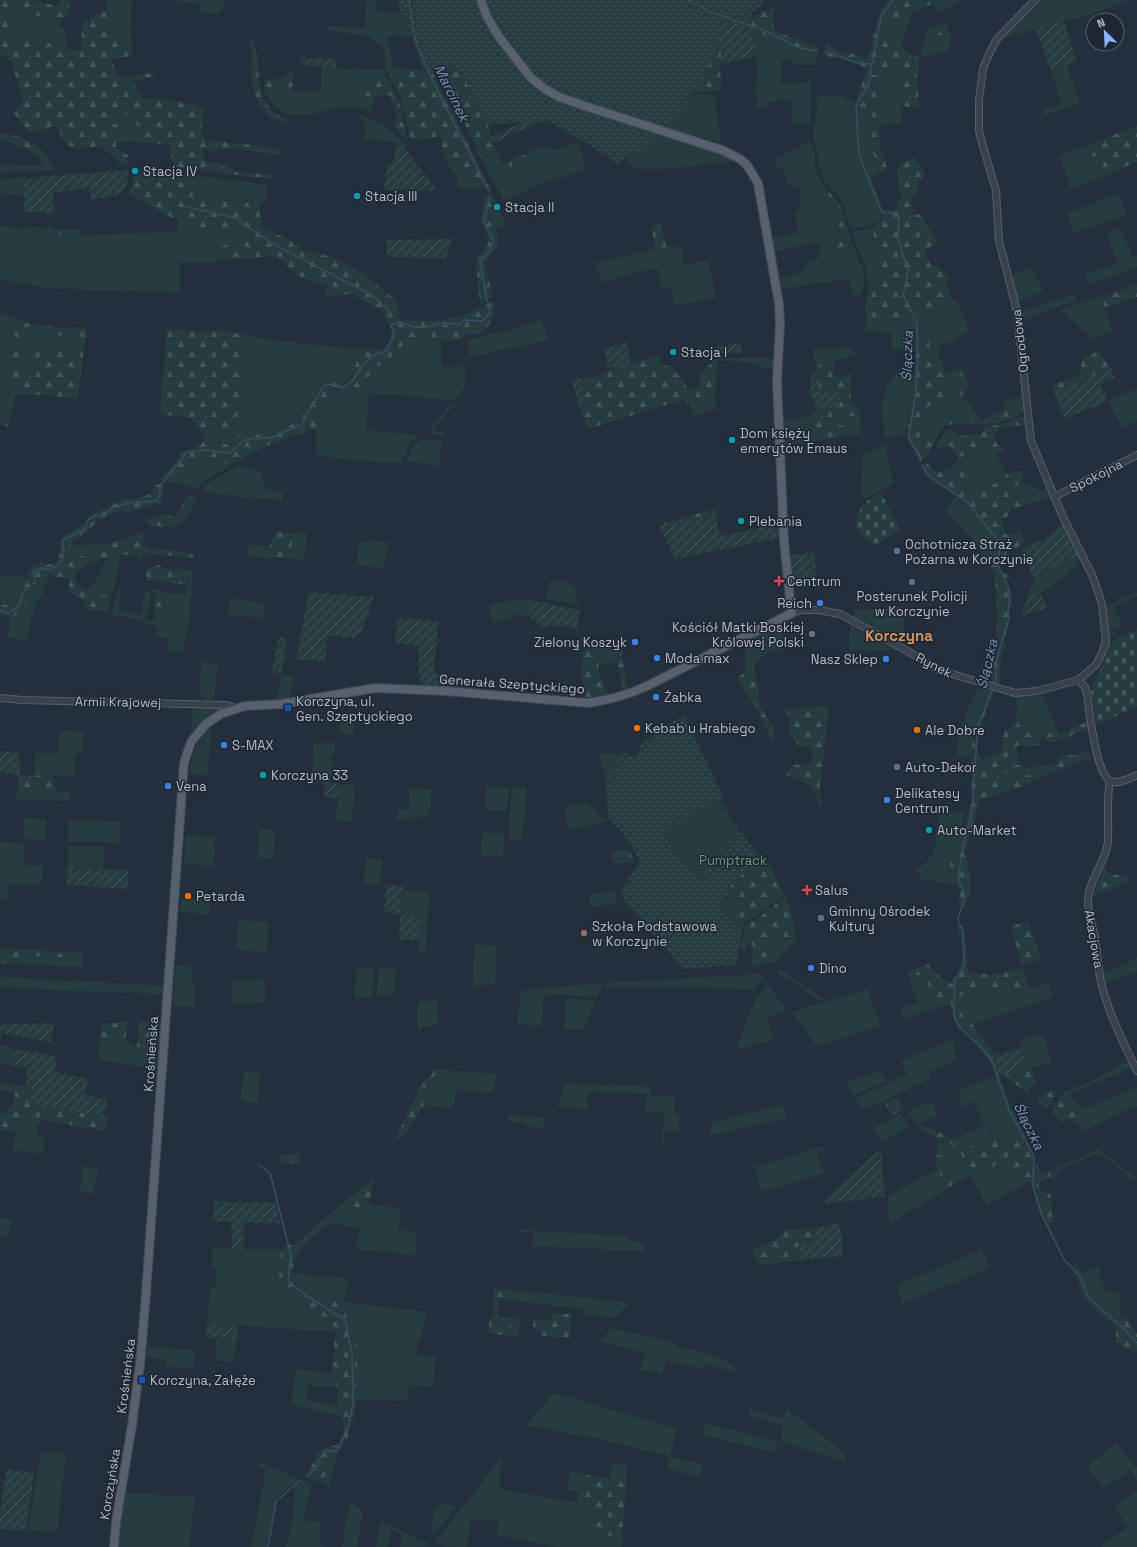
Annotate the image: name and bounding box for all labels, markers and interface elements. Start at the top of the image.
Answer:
north arrow [1085,12,1125,52]
text: N [1095,15,1107,31]
water label: Marcinek [430,61,474,126]
place label: Stacja IV [143,163,197,180]
marker: Stacja IV [130,166,140,176]
place label: Stacja III [365,188,418,205]
marker: Stacja III [352,191,362,201]
place label: Stacja II [505,199,554,216]
marker: Stacja II [492,202,502,212]
street label: Ogrodowa [1008,308,1032,374]
water label: Ślączka [897,329,917,382]
place label: Stacja I [681,344,727,361]
marker: Stacja I [668,347,678,357]
place label: Dom księży emerytów Emaus [740,425,848,457]
marker: Dom księży emerytów Emaus [727,435,737,445]
street label: Spokojna [1066,455,1126,497]
place label: Plebania [749,513,803,530]
marker: Plebania [736,516,746,526]
place label: Ochotnicza Straż Pożarna w Korczynie [905,536,1034,568]
marker: Ochotnicza Straż Pożarna w Korczynie [892,546,902,556]
place label: Centrum [787,573,841,590]
marker: Centrum [774,576,784,586]
marker: Posterunek Policji w Korczynie [907,577,917,587]
place label: Posterunek Policji w Korczynie [857,588,967,620]
place label: Reich [777,595,812,612]
marker: Reich [815,598,825,608]
place label: Kościół Matki Boskiej Królowej Polski [672,619,804,651]
district label: Korczyna [865,626,933,645]
marker: Kościół Matki Boskiej Królowej Polski [807,629,817,639]
place label: Zielony Koszyk [534,634,627,651]
water label: Ślączka [973,636,1002,691]
marker: Zielony Koszyk [630,637,640,647]
street label: Rynek [913,649,955,681]
place label: Moda max [665,650,730,667]
place label: Nasz Sklep [811,651,878,668]
marker: Moda max [652,653,662,663]
marker: Nasz Sklep [881,654,891,664]
street label: Generała Szeptyckiego [439,670,585,698]
place label: Żabka [664,689,702,706]
marker: Żabka [651,692,661,702]
street label: Armii Krajowej [75,693,161,711]
place label: Korczyna, ul. Gen. Szeptyckiego [296,693,413,725]
marker: Korczyna, ul. Gen. Szeptyckiego [283,703,293,713]
place label: Kebab u Hrabiego [645,720,756,737]
place label: Ale Dobre [925,722,985,739]
marker: Kebab u Hrabiego [632,723,642,733]
marker: Ale Dobre [912,725,922,735]
place label: S-MAX [232,737,274,754]
marker: S-MAX [219,740,229,750]
place label: Auto-Dekor [905,759,977,776]
marker: Auto-Dekor [892,762,902,772]
place label: Korczyna 33 [271,767,348,784]
marker: Korczyna 33 [258,770,268,780]
place label: Vena [176,778,207,795]
marker: Vena [163,781,173,791]
place label: Delikatesy Centrum [895,785,960,817]
marker: Delikatesy Centrum [882,795,892,805]
place label: Auto-Market [937,822,1017,839]
marker: Auto-Market [924,825,934,835]
park label: Pumptrack [699,852,767,869]
place label: Salus [815,882,849,899]
marker: Salus [802,885,812,895]
place label: Petarda [196,888,246,905]
marker: Petarda [183,891,193,901]
place label: Gminny Ośrodek Kultury [829,903,930,935]
street label: Akacjowa [1081,908,1108,970]
marker: Gminny Ośrodek Kultury [816,913,826,923]
place label: Szkoła Podstawowa w Korczynie [592,918,718,950]
marker: Szkoła Podstawowa w Korczynie [579,928,589,938]
place label: Dino [819,960,847,977]
marker: Dino [806,963,816,973]
street label: Krośnieńska [140,1015,162,1092]
water label: Ślączka [1010,1099,1049,1154]
street label: Krośnieńska [113,1337,139,1414]
place label: Korczyna, Załęże [150,1372,256,1389]
marker: Korczyna, Załęże [137,1375,147,1385]
street label: Korczyńska [96,1447,124,1521]

